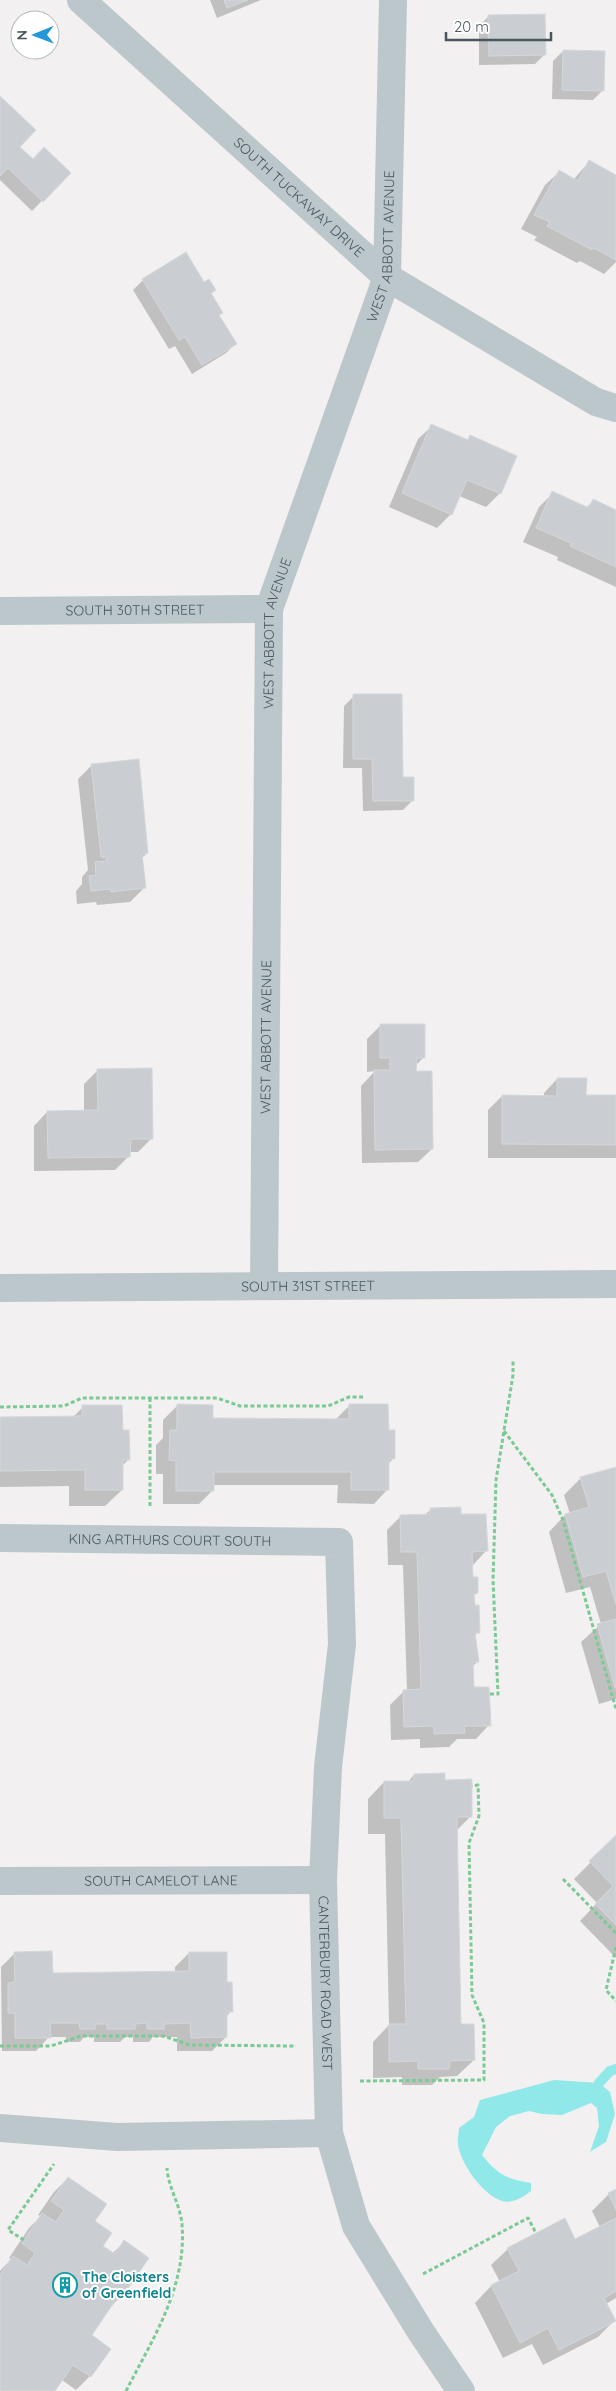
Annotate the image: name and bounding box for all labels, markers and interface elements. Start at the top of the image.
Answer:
north arrow [10,10,60,60]
scale bar [446,10,551,42]
text: 20 m [454,17,489,36]
text: N [13,30,31,41]
street label: SOUTH TUCKAWAY DRIVE [230,133,368,261]
street label: WEST ABBOTT AVENUE [363,170,398,325]
street label: WEST ABBOTT AVENUE [259,555,296,709]
street label: SOUTH 30TH STREET [65,600,205,620]
street label: WEST ABBOTT AVENUE [256,960,275,1114]
street label: SOUTH 31ST STREET [241,1277,375,1295]
street label: KING ARTHURS COURT SOUTH [68,1530,272,1550]
street label: SOUTH CAMELOT LANE [84,1871,238,1890]
street label: CANTERBURY ROAD WEST [314,1895,337,2071]
place label: The Cloisters of Greenfield [82,2268,171,2302]
building icon: The Cloisters of Greenfield [52,2272,78,2298]

